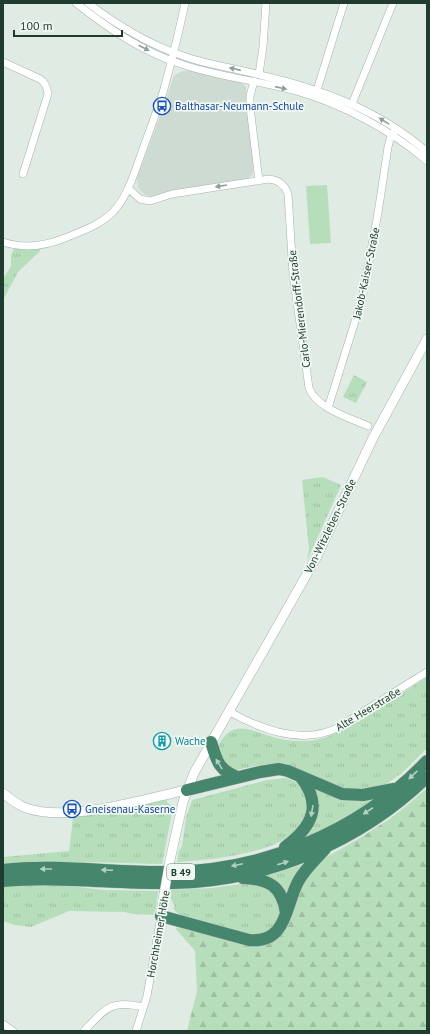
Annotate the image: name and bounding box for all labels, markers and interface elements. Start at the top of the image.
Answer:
scale bar [14,12,122,38]
text: 100 m [20,18,53,33]
one-way arrow [138,45,149,51]
one-way arrow [228,65,241,71]
one-way arrow [275,85,288,91]
bus stop icon: Balthasar-Neumann-Schule [152,96,172,116]
place label: Balthasar-Neumann-Schule [175,99,304,113]
one-way arrow [378,118,390,125]
one-way arrow [215,184,227,190]
street label: Jakob-Kaiser-Straße [349,226,383,321]
street label: Carlo-Mierendorff-Straße [285,249,313,369]
street label: Von-Witzleben-Straße [301,476,359,576]
street label: Alte Heerstraße [333,684,404,734]
building icon: Wache [152,731,172,751]
place label: Wache [175,734,206,748]
one-way arrow [216,758,223,769]
one-way arrow [408,770,418,779]
bus stop icon: Gneisenau-Kaserne [62,799,82,819]
place label: Gneisenau-Kaserne [85,802,176,816]
one-way arrow [309,805,315,818]
one-way arrow [362,807,373,814]
one-way arrow [277,860,289,866]
one-way arrow [231,862,243,868]
road number: B 49 [167,864,195,880]
one-way arrow [39,866,52,872]
one-way arrow [100,867,113,873]
street label: Horchheimer Höhe [143,889,173,979]

